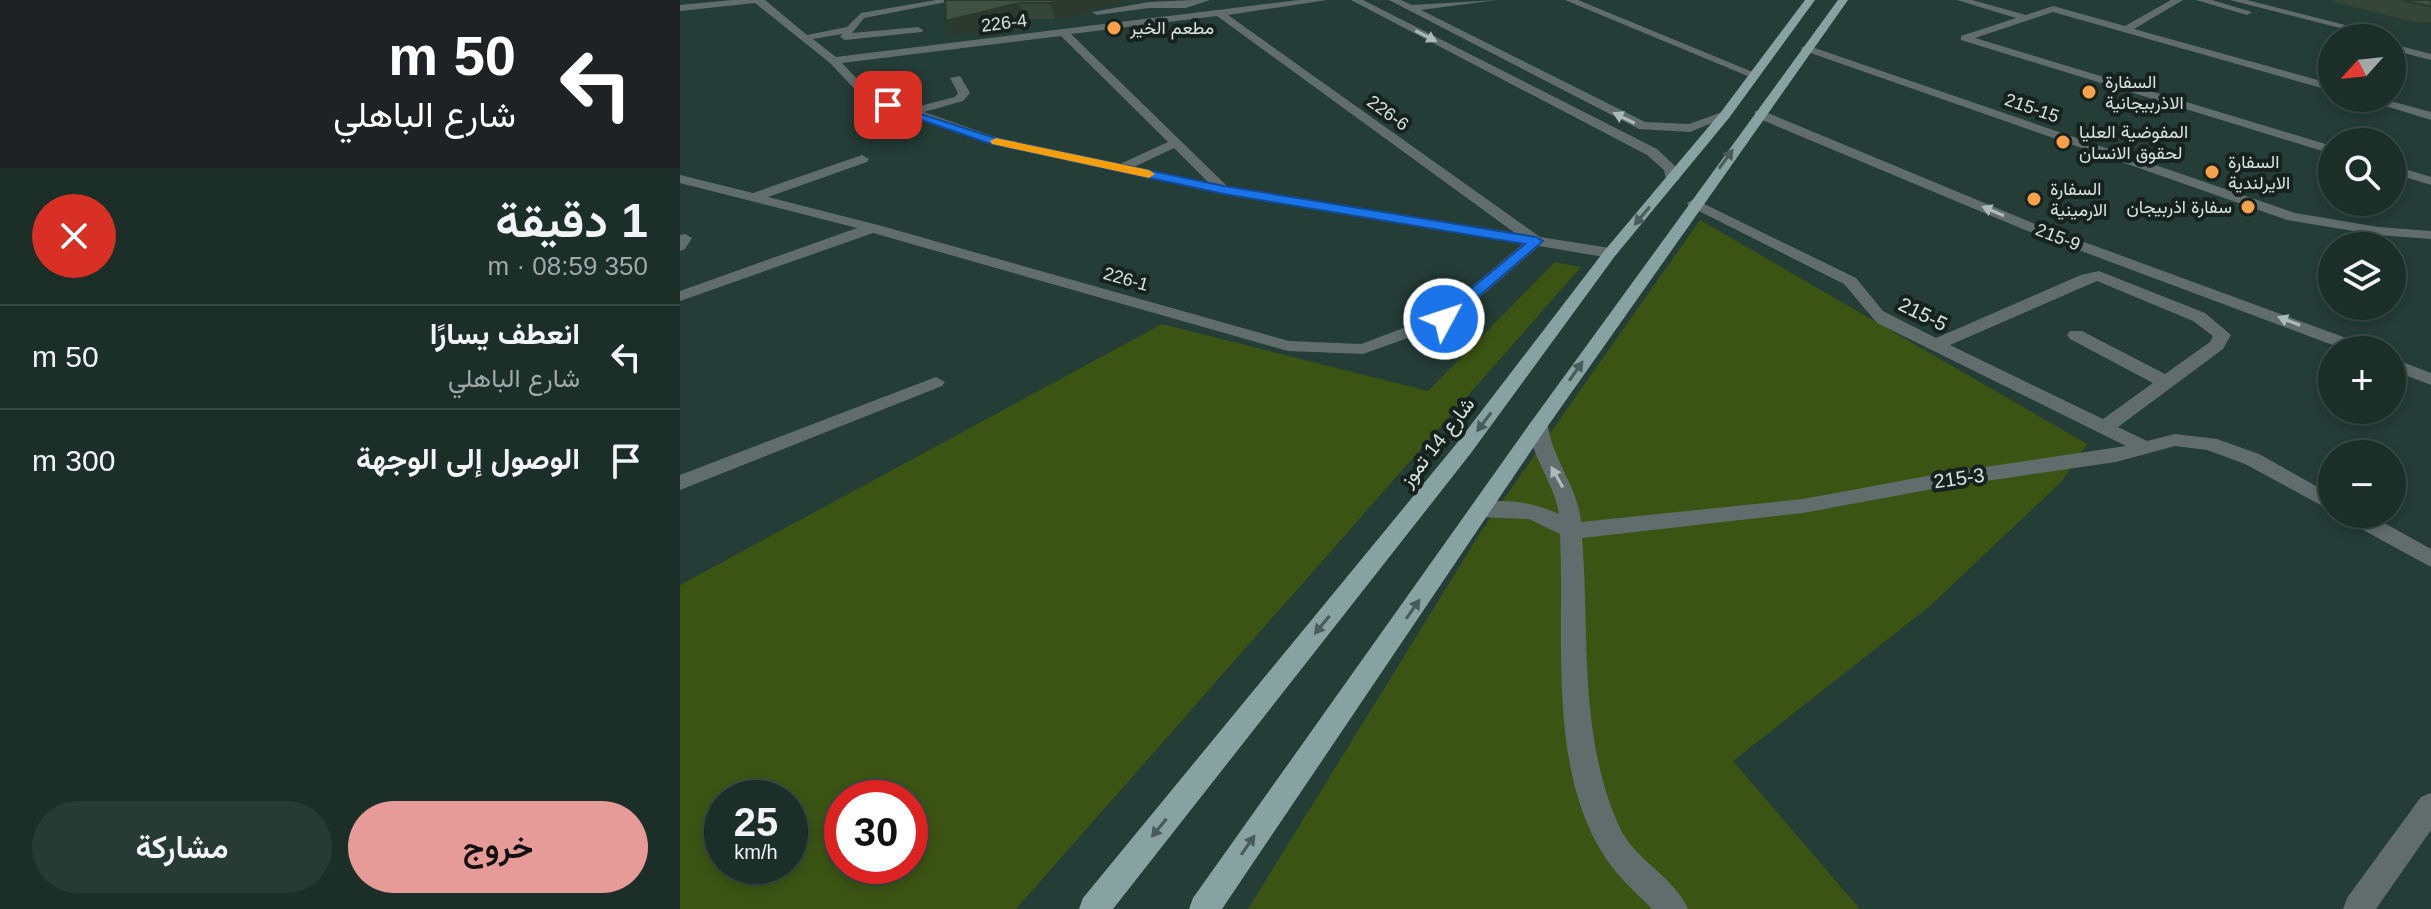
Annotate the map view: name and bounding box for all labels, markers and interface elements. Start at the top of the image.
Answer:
street label: 226-4 [980,10,1028,36]
place label: مطعم الخير [1129,18,1214,40]
marker: مطعم الخير [1105,19,1123,37]
text: 50 m [388,24,516,87]
north arrow [2318,24,2406,112]
map controls [2318,24,2406,528]
one-way arrow [1414,29,1437,42]
icon: left [544,32,648,136]
pin [854,71,922,139]
place label: السفارة الاذربيجانية [2105,72,2184,114]
icon: arrive [866,83,910,127]
marker: السفارة الاذربيجانية [2080,83,2098,101]
street label: 215-15 [2002,89,2062,127]
street label: 226-6 [1363,91,1413,135]
text: شارع الباهلي [333,94,516,135]
one-way arrow [1612,111,1635,125]
place label: المفوضية العليا لحقوق الانسان [2079,122,2188,164]
button: search [2318,128,2406,216]
marker: المفوضية العليا لحقوق الانسان [2054,133,2072,151]
one-way arrow [1718,149,1734,169]
place label: السفارة الايرلندية [2228,152,2290,194]
marker: السفارة الايرلندية [2203,163,2221,181]
place label: السفارة الارمينية [2050,179,2107,221]
marker: السفارة الارمينية [2025,190,2043,208]
button: close [32,194,116,278]
text: 1 دقيقة [495,194,648,247]
place label: سفارة اذربيجان [2126,197,2232,218]
marker: سفارة اذربيجان [2239,198,2257,216]
one-way arrow [1981,204,2005,217]
one-way arrow [1634,206,1651,226]
street label: 215-9 [2033,219,2083,255]
button: layers [2318,232,2406,320]
text: 350 m · 08:59 [488,251,648,281]
street label: 226-1 [1101,263,1151,295]
position arrow [1402,277,1486,361]
street label: 215-5 [1895,293,1951,335]
one-way arrow [2277,314,2301,327]
text: انعطف يسارًا [430,317,580,350]
icon: left [604,335,648,379]
button: + [2318,336,2406,424]
text: 50 m [32,340,99,373]
one-way arrow [1568,361,1583,382]
text: شارع الباهلي [448,363,580,393]
street label: شارع 14 تموز [1395,393,1481,494]
one-way arrow [1476,412,1492,432]
icon: arrive [604,439,648,483]
button: − [2318,440,2406,528]
text: الوصول إلى الوجهة [356,442,580,475]
text: 300 m [32,444,115,477]
street label: 215-3 [1932,464,1986,492]
one-way arrow [1551,466,1564,489]
one-way arrow [1405,598,1420,619]
one-way arrow [1313,615,1330,636]
speed limit sign: 30 [824,780,928,884]
text: 25 [734,800,778,844]
button: مشاركة [32,801,332,893]
button: خروج [348,801,648,893]
one-way arrow [1151,818,1168,838]
one-way arrow [1240,834,1255,855]
text: km/h [734,841,778,863]

